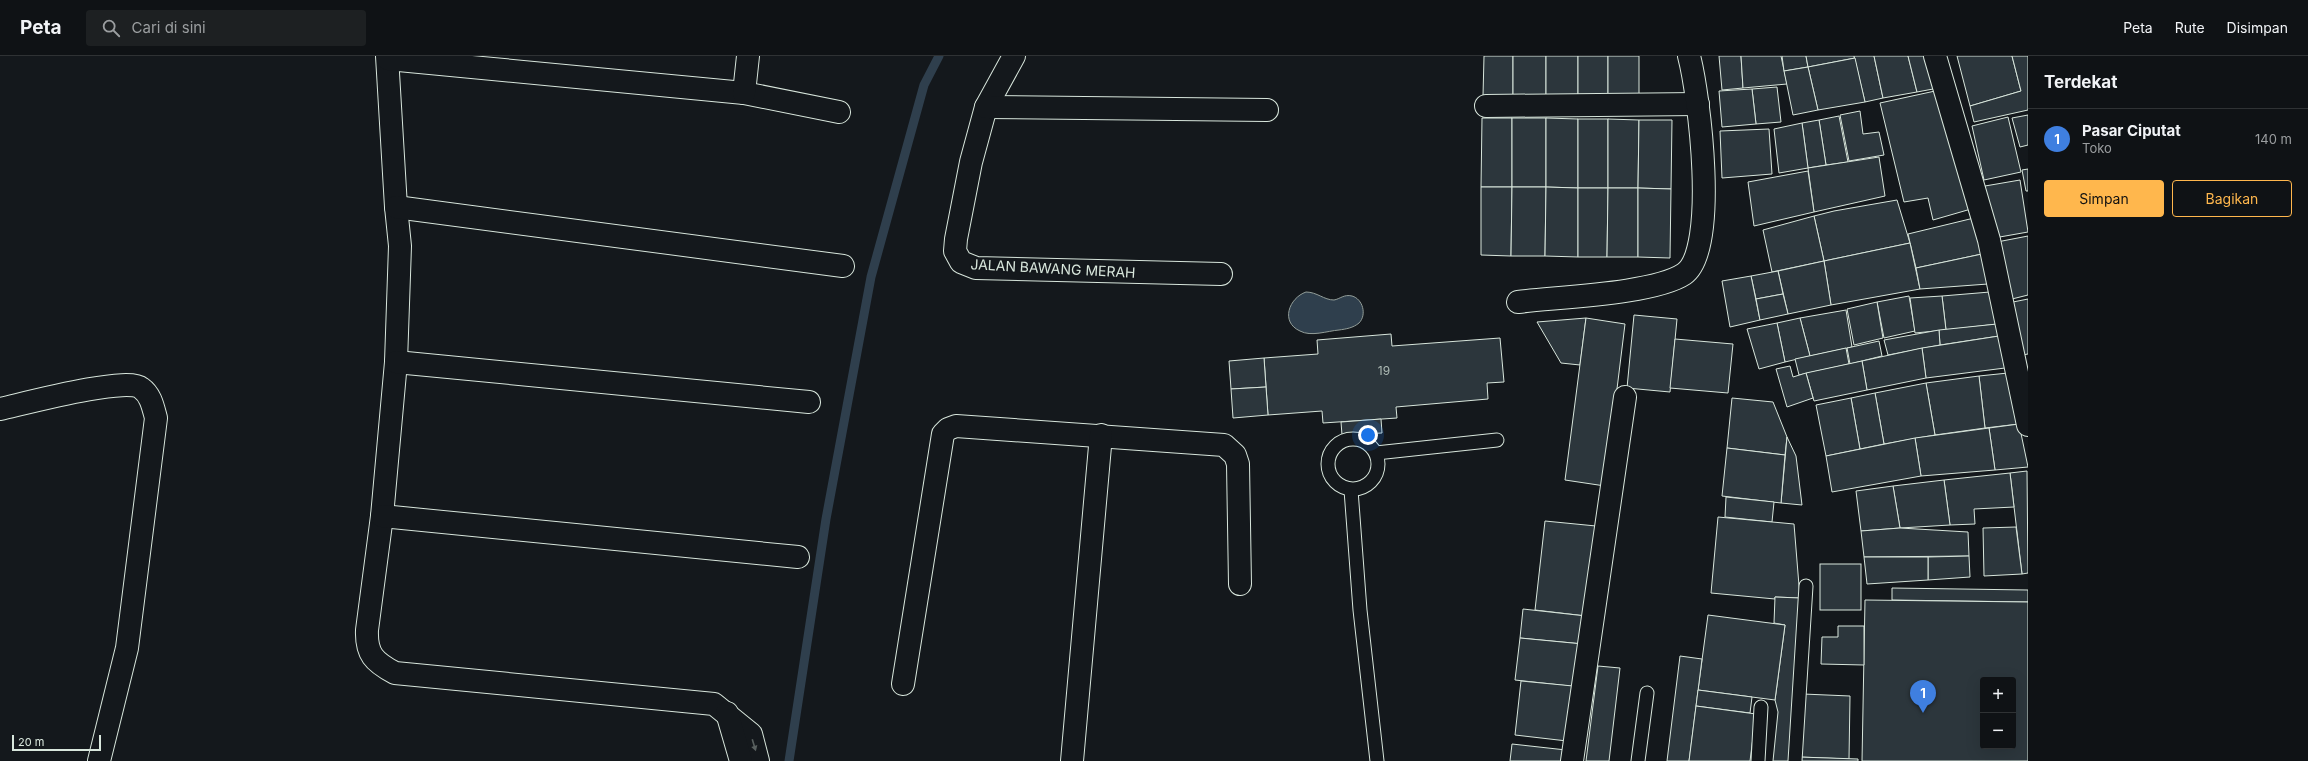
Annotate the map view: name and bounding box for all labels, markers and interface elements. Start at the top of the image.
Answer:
search box [86,10,366,46]
text: Peta [20,16,62,39]
icon: search [100,17,122,39]
text: Cari di sini [132,18,206,37]
text: Peta [2123,19,2153,36]
text: Rute [2175,19,2205,36]
text: Disimpan [2227,19,2288,36]
text: Terdekat [2044,72,2117,92]
text: Pasar Ciputat [2082,121,2181,140]
text: 1 [2054,131,2060,147]
text: 140 m [2255,131,2292,147]
text: Toko [2082,140,2112,156]
button: Simpan [2044,180,2164,217]
button: Bagikan [2172,180,2292,217]
street label: JALAN BAWANG MERAH [970,255,1136,281]
house number: 19 [1378,363,1390,378]
your location [1358,425,1378,445]
map controls [1980,677,2016,749]
button: + [1980,677,2016,713]
pin: 1 [1910,680,1936,713]
button: − [1980,713,2016,749]
scale bar [12,733,101,752]
text: 20 m [18,735,44,749]
one-way arrow [751,740,757,752]

